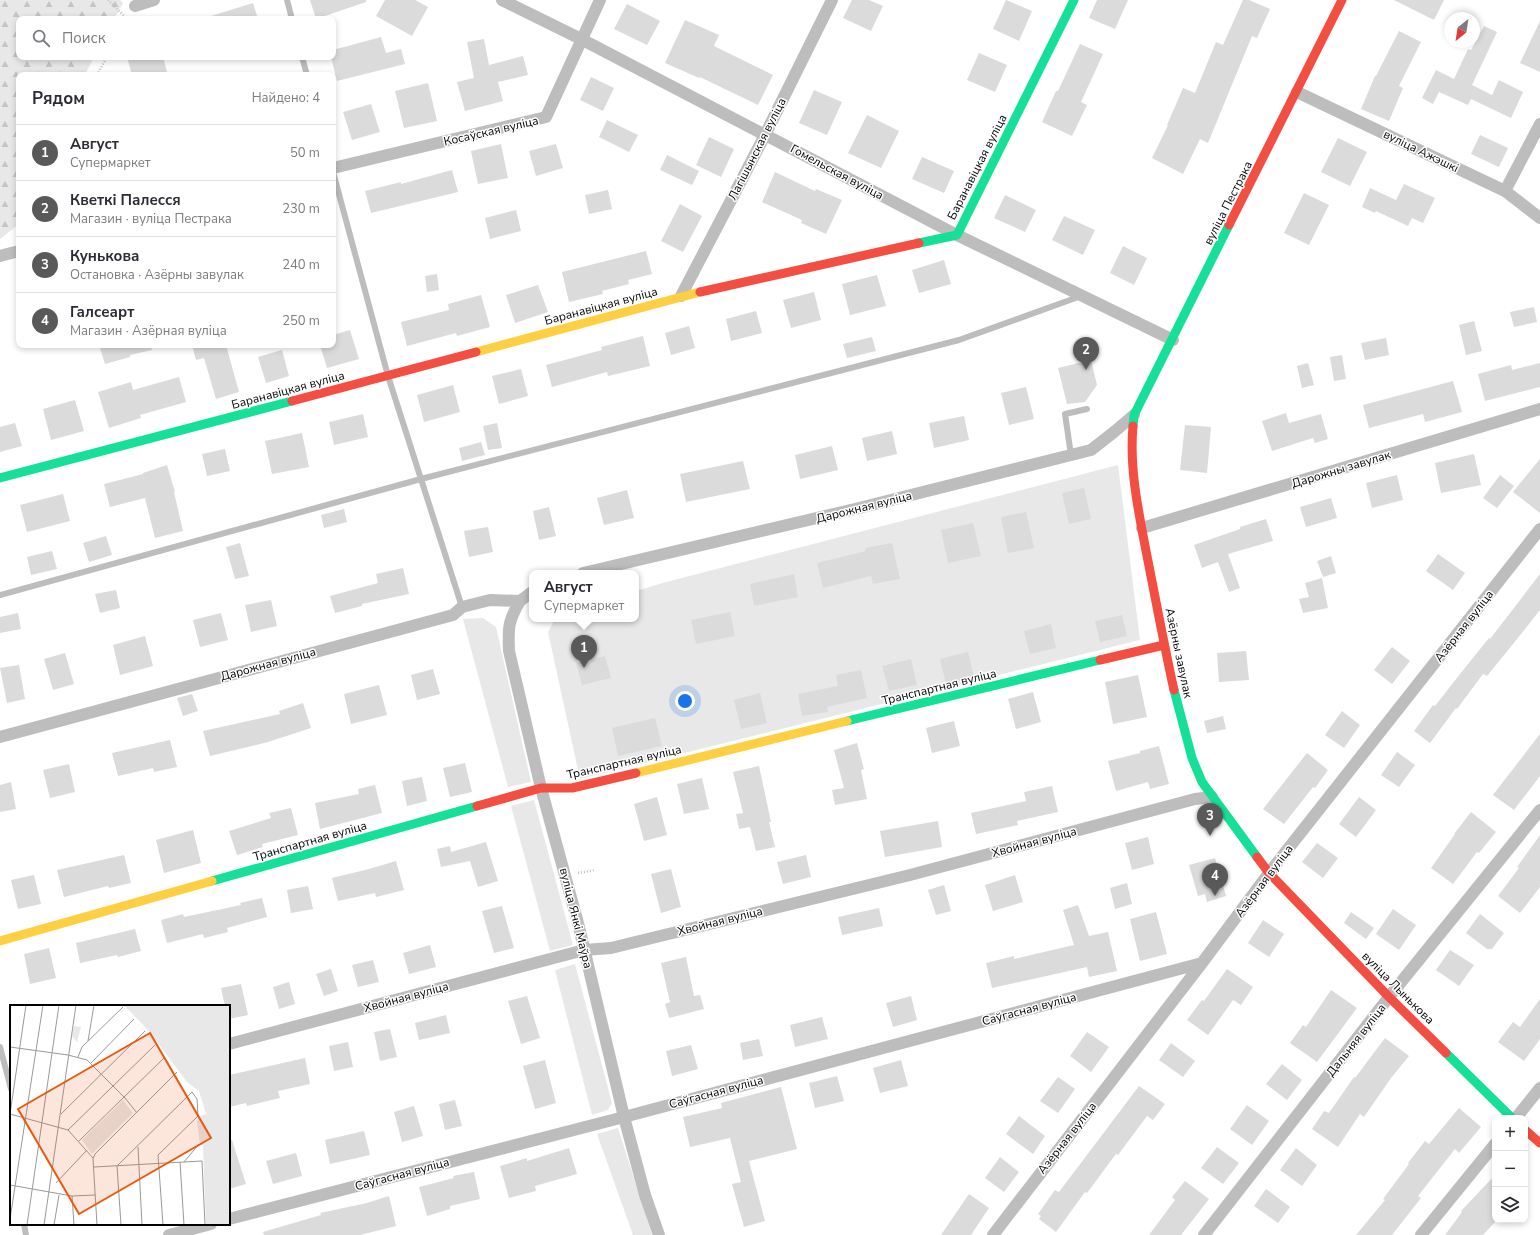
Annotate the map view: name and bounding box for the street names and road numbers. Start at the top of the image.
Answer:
street label: Лагішынская вуліца [724,95,790,203]
street label: Косаўская вуліца [442,112,540,150]
street label: Баранавіцкая вуліца [943,112,1011,222]
street label: вуліца Ажэшкі [1381,126,1461,176]
street label: Гомельская вуліца [788,141,886,203]
street label: вуліца Пестрака [1200,158,1256,248]
street label: Баранавіцкая вуліца [543,283,659,329]
street label: Баранавіцкая вуліца [230,367,346,413]
street label: Дарожны завулак [1290,446,1393,492]
street label: Дарожная вуліца [814,487,914,527]
street label: Азёрная вуліца [1431,587,1497,665]
street label: Азёрны завулак [1162,606,1197,700]
street label: Дарожная вуліца [219,644,317,684]
street label: Транспартная вуліца [880,665,998,709]
street label: Транспартная вуліца [565,741,683,783]
street label: Транспартная вуліца [251,817,369,865]
street label: Хвойная вуліца [990,823,1078,861]
street label: Азёрная вуліца [1231,841,1297,921]
street label: вуліца Янкі Маўра [556,866,596,970]
street label: Хвойная вуліца [676,903,764,939]
street label: вуліца Лынькова [1358,948,1438,1028]
street label: Хвойная вуліца [362,978,450,1016]
street label: Саўгасная вуліца [980,989,1078,1029]
street label: Дальняя вуліца [1323,1000,1389,1080]
street label: Саўгасная вуліца [667,1072,765,1112]
street label: Азёрная вуліца [1034,1099,1100,1177]
street label: Саўгасная вуліца [353,1154,451,1194]

